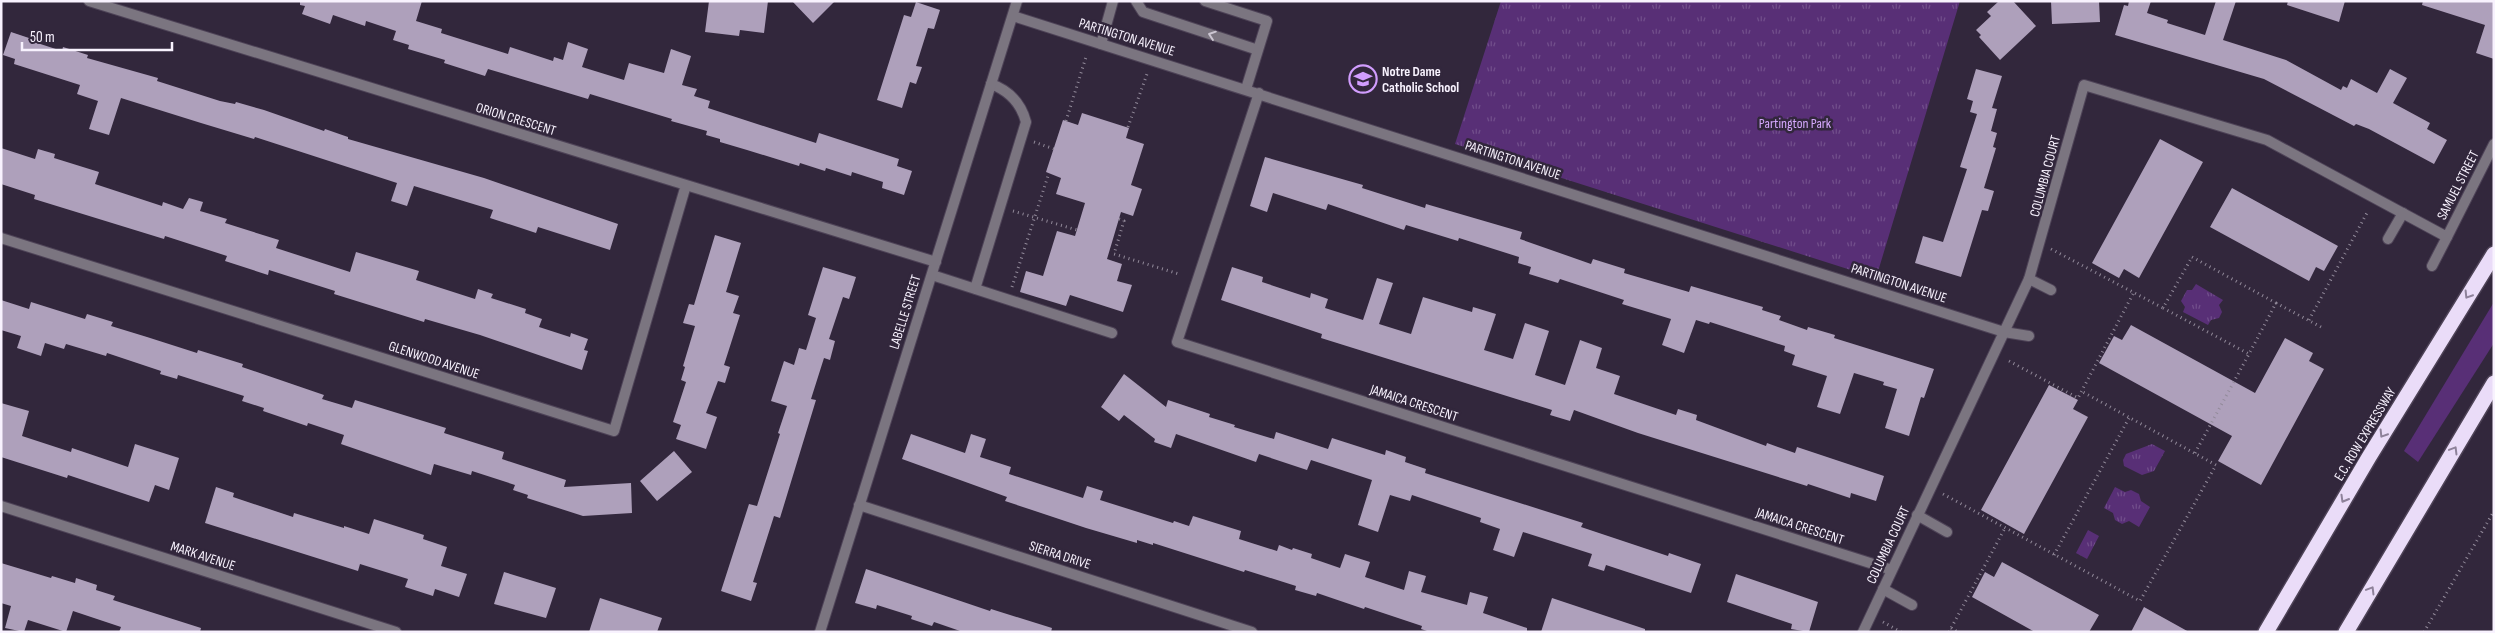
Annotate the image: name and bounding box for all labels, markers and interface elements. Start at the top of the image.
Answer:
street label: PARTINGTON AVENUE [1077,14,1177,60]
scale bar [22,20,172,52]
text: 50 m [30,28,55,47]
one-way arrow [1208,31,1216,41]
place label: Notre Dame Catholic School [1382,63,1459,96]
school or university icon: Notre Dame Catholic School [1348,64,1378,94]
street label: ORION CRESCENT [474,99,558,139]
park label: Partington Park [1759,115,1832,132]
street label: COLUMBIA COURT [2026,133,2064,219]
street label: PARTINGTON AVENUE [1463,137,1563,184]
street label: SAMUEL STREET [2433,147,2483,223]
street label: PARTINGTON AVENUE [1849,260,1949,307]
street label: LABELLE STREET [886,272,924,351]
one-way arrow [2465,290,2475,299]
street label: GLENWOOD AVENUE [386,337,482,383]
street label: JAMAICA CRESCENT [1367,380,1460,425]
street label: E.C. ROW EXPRESSWAY [2330,384,2400,484]
one-way arrow [2380,428,2389,437]
one-way arrow [2447,447,2457,456]
one-way arrow [2341,493,2351,502]
street label: JAMAICA CRESCENT [1753,503,1846,548]
street label: COLUMBIA COURT [1863,503,1914,586]
street label: SIERRA DRIVE [1027,537,1093,573]
street label: MARK AVENUE [169,538,238,574]
one-way arrow [2364,586,2374,595]

